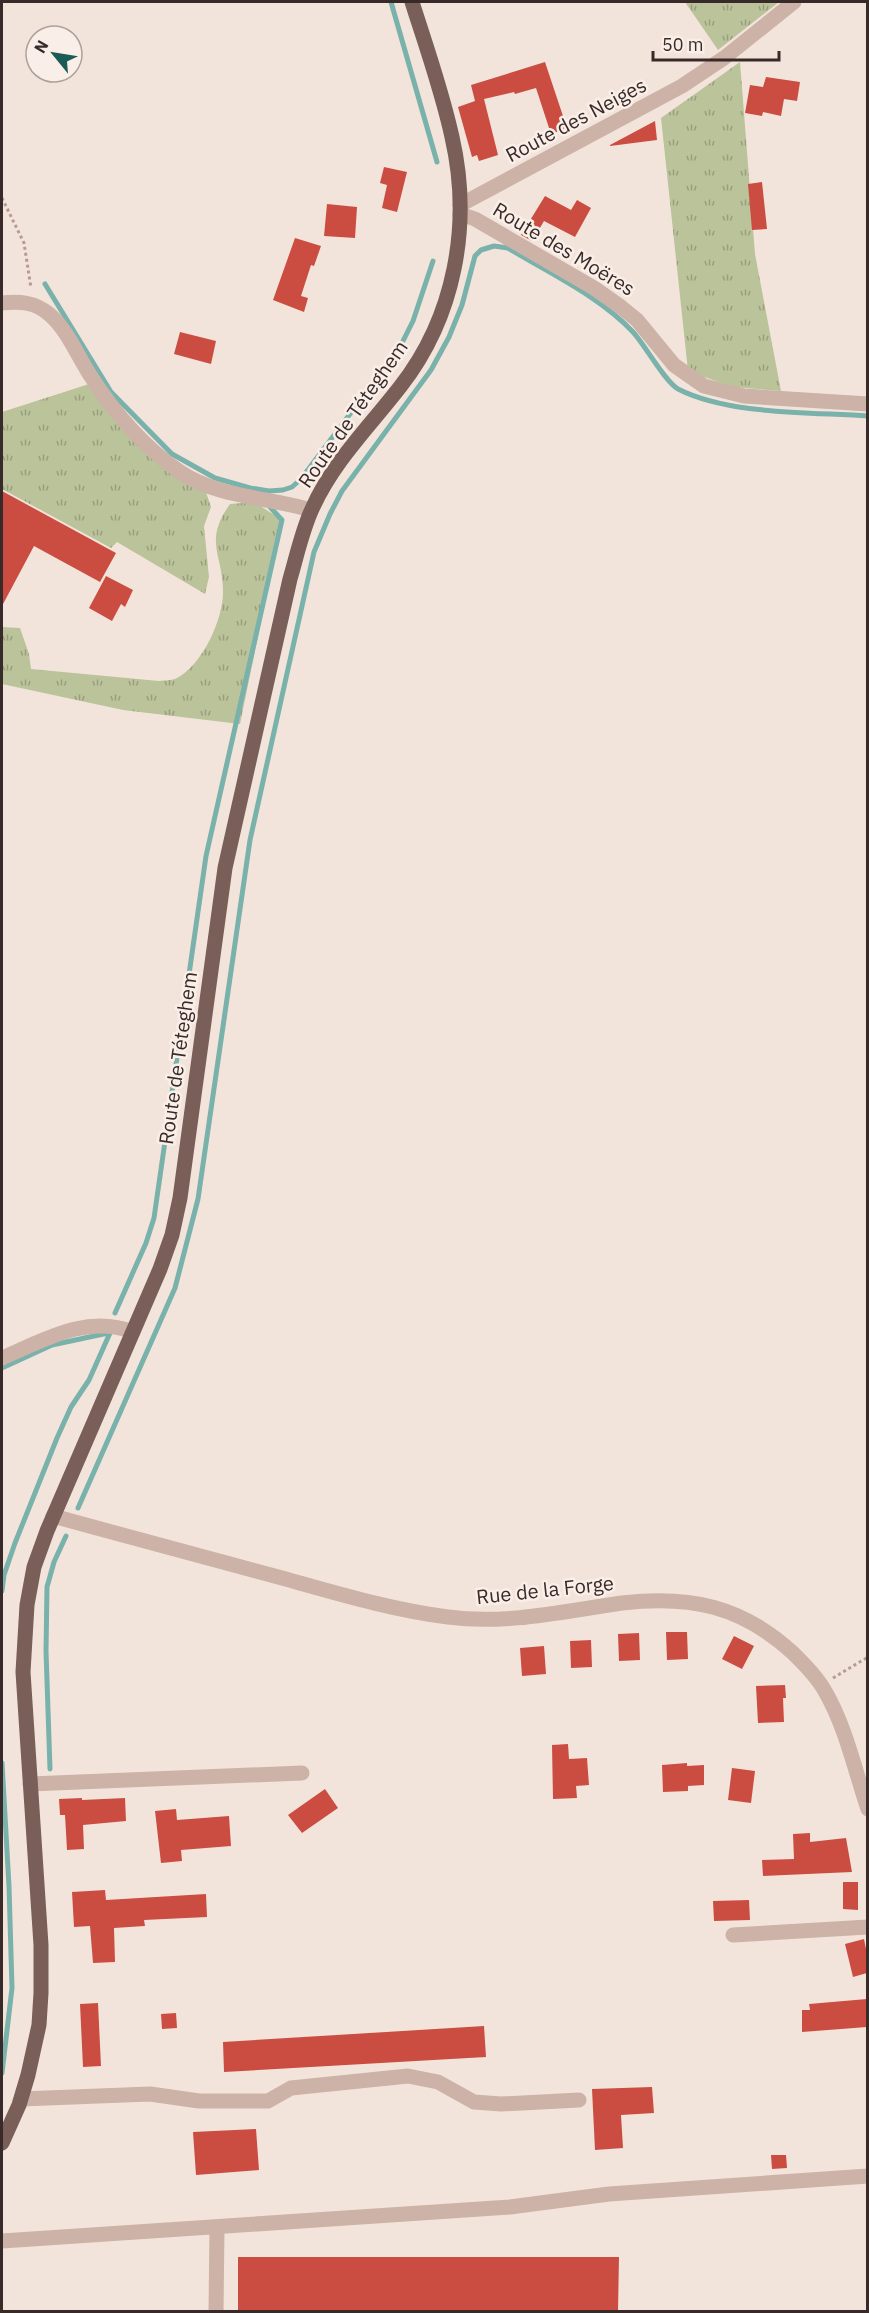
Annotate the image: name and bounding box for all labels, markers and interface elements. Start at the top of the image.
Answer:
north arrow [24,24,84,84]
scale bar [653,24,779,62]
text: 50 m [662,33,704,56]
text: N [29,36,53,57]
street label: Route des Neiges [501,71,651,168]
street label: Route des Moëres [488,196,640,302]
street label: Route de Téteghem [292,335,414,493]
street label: Route de Téteghem [152,970,203,1146]
street label: Rue de la Forge [475,1569,615,1610]

